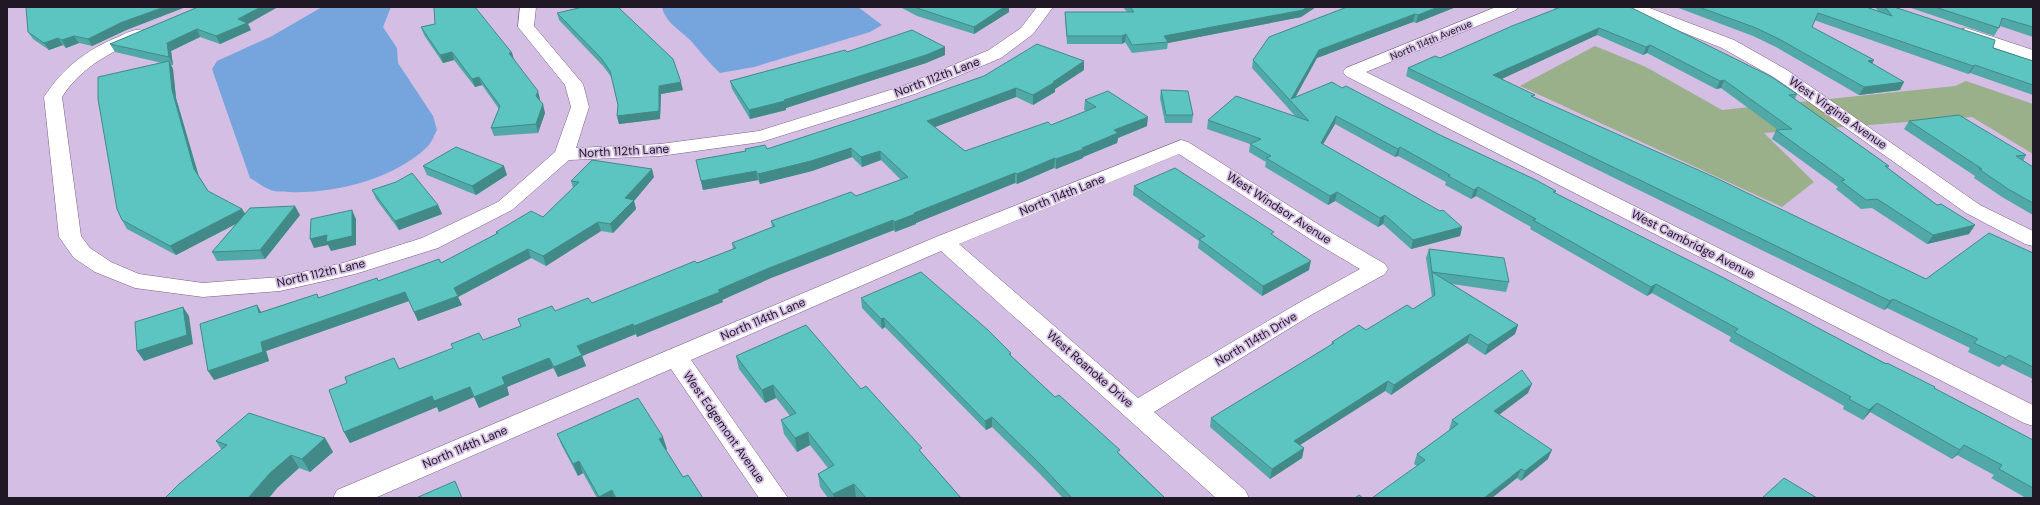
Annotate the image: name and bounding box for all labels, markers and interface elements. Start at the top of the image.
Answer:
street label: North 114th Avenue [1388,17,1474,63]
street label: North 112th Lane [892,53,982,101]
street label: West Virginia Avenue [1786,73,1890,153]
street label: North 112th Lane [578,141,670,161]
street label: West Windsor Avenue [1224,168,1335,248]
street label: North 114th Lane [1017,171,1107,219]
street label: West Cambridge Avenue [1628,206,1758,282]
street label: North 112th Lane [275,255,367,291]
street label: North 114th Lane [718,294,808,344]
street label: North 114th Drive [1212,308,1300,370]
street label: West Roanoke Drive [1043,327,1137,411]
street label: West Edgemont Avenue [679,368,769,486]
street label: North 114th Lane [420,422,510,472]

